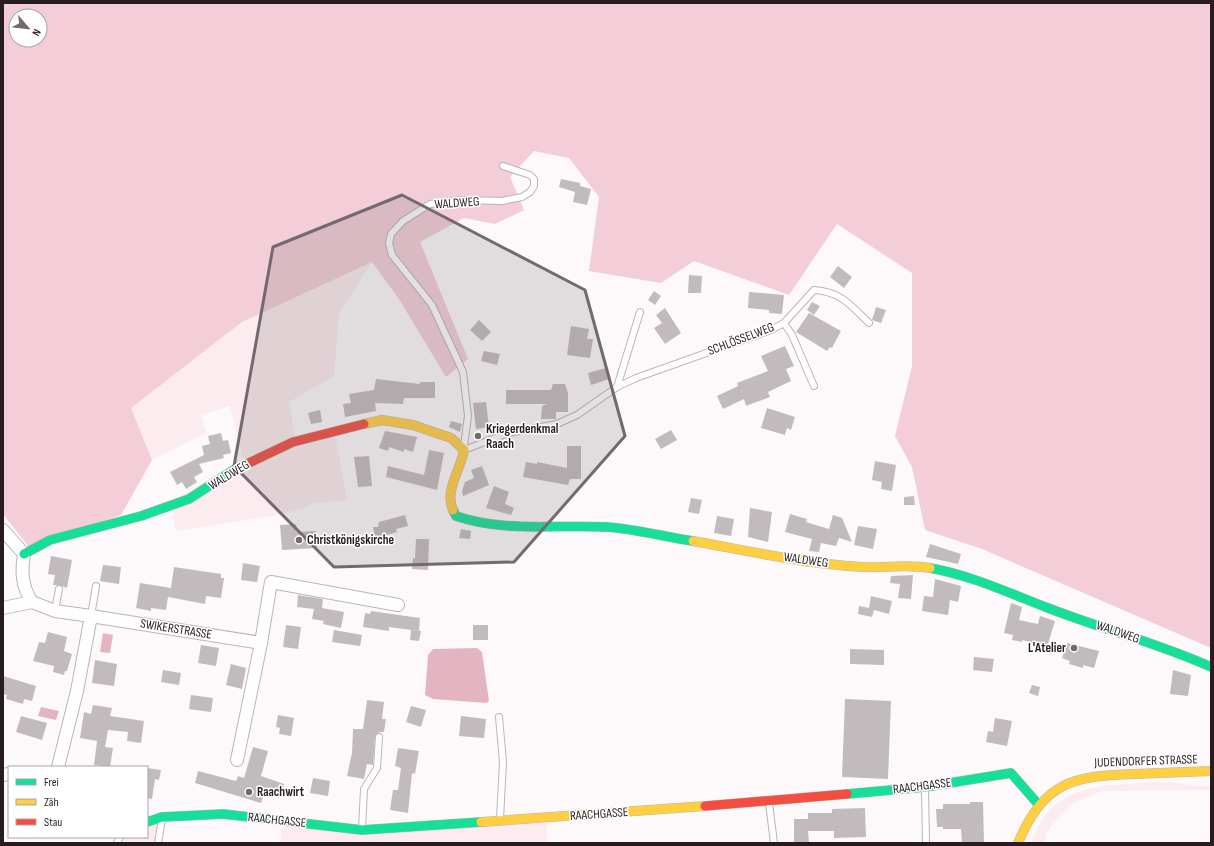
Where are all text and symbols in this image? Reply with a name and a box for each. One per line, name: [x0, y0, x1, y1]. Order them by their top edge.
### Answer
north arrow: [8, 8, 48, 48]
text: N: [29, 27, 44, 38]
street label: WALDWEG: [434, 193, 480, 213]
street label: SCHLÖSSELWEG: [705, 318, 777, 359]
place label: Kriegerdenkmal Raach: [486, 421, 559, 452]
marker: Kriegerdenkmal Raach: [473, 431, 483, 441]
street label: WALDWEG: [206, 457, 252, 493]
place label: Christkönigskirche: [307, 532, 394, 548]
marker: Christkönigskirche: [294, 535, 304, 545]
street label: WALDWEG: [783, 549, 829, 571]
street label: SWIKERSTRASSE: [139, 615, 213, 643]
street label: WALDWEG: [1094, 617, 1142, 647]
place label: L'Atelier: [1028, 640, 1066, 656]
marker: L'Atelier: [1069, 643, 1079, 653]
street label: JUDENDORFER STRASSE: [1093, 751, 1198, 771]
legend: [8, 766, 148, 838]
text: Frei: [44, 775, 59, 790]
street label: RAACHGASSE: [892, 775, 952, 797]
place label: Raachwirt: [257, 784, 305, 800]
marker: Raachwirt: [244, 787, 254, 797]
text: Zäh: [44, 795, 59, 810]
street label: RAACHGASSE: [569, 804, 629, 824]
street label: RAACHGASSE: [247, 809, 307, 831]
text: Stau: [44, 815, 62, 830]

